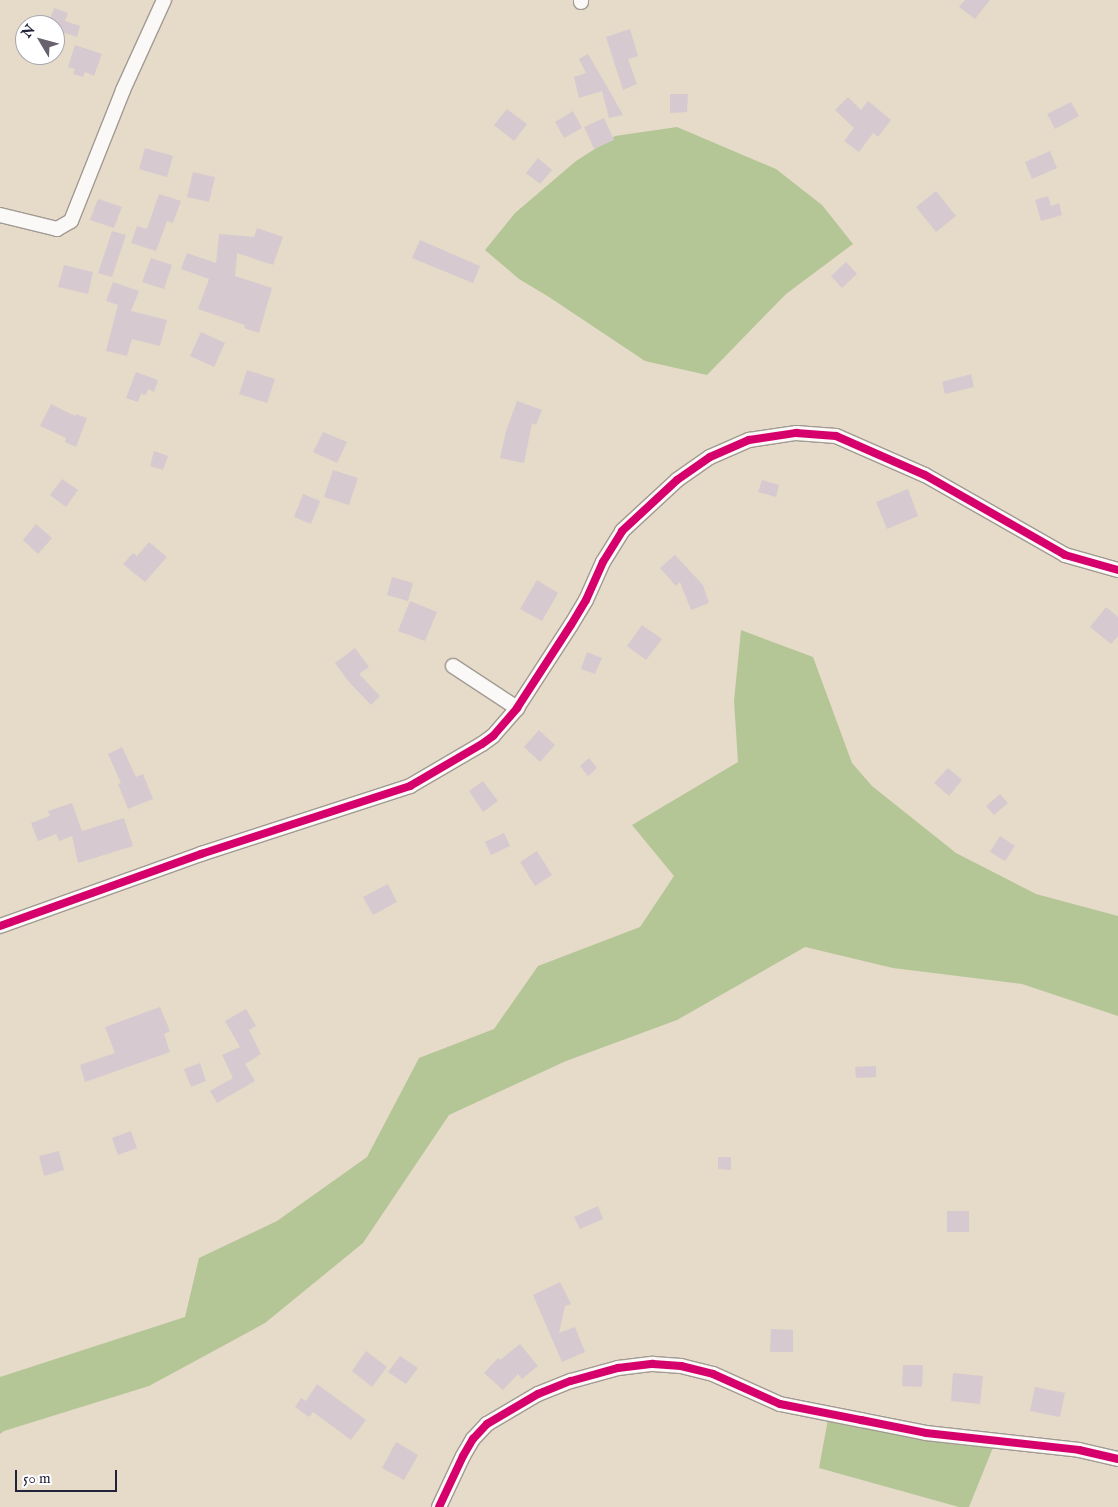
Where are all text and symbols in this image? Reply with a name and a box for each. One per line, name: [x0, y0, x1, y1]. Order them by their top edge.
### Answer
north arrow: [15, 15, 65, 65]
text: N: [18, 21, 40, 42]
scale bar: [18, 1460, 120, 1492]
text: 50 m: [23, 1469, 51, 1488]

